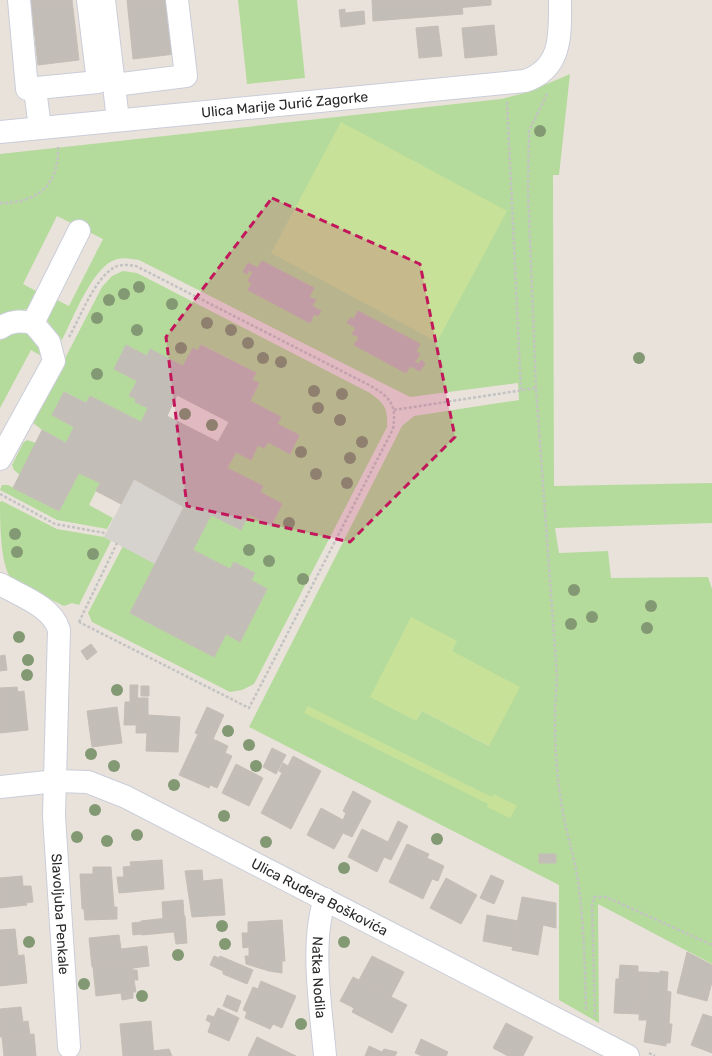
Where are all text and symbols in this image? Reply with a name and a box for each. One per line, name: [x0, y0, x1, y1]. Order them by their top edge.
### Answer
street label: Ulica Marije Jurić Zagorke: [200, 88, 369, 121]
street label: Slavoljuba Penkale: [47, 853, 72, 975]
street label: Ulica Ruđera Boškovića: [248, 855, 391, 940]
street label: Natka Nodila: [308, 936, 329, 1019]

